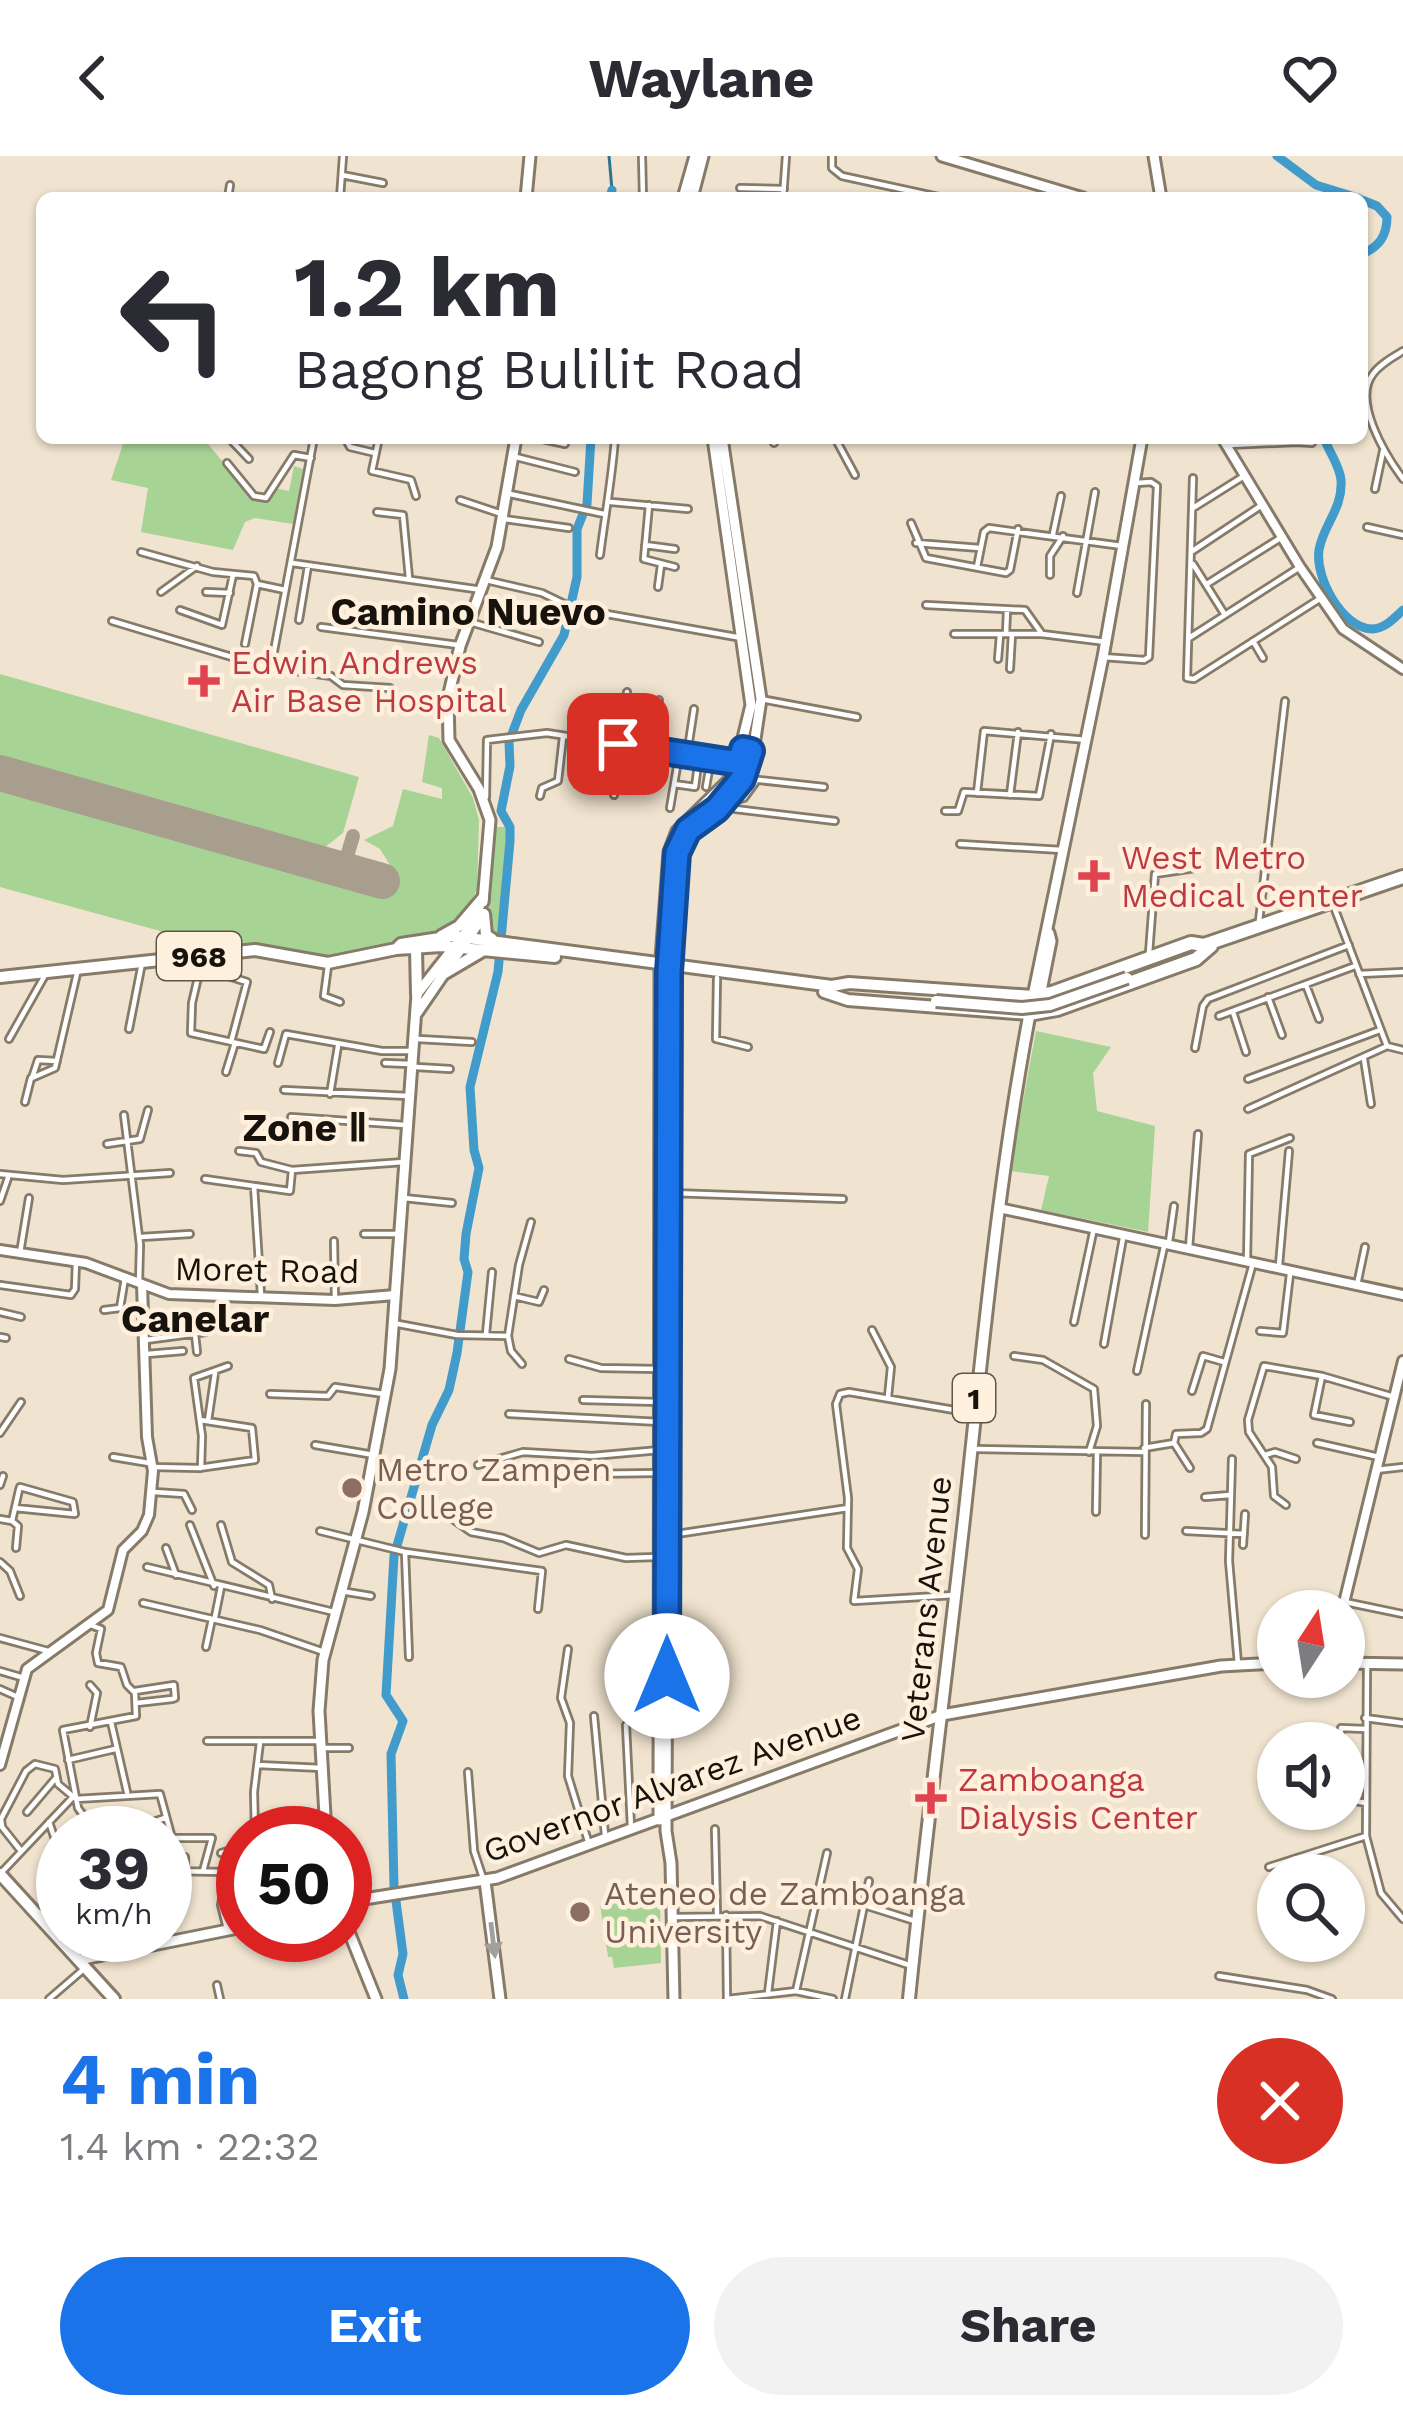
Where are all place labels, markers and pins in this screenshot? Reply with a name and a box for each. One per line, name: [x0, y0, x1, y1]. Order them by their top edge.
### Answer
place label: Edwin Andrews Air Base Hospital: [231, 643, 507, 720]
marker: Edwin Andrews Air Base Hospital: [188, 665, 220, 697]
pin: [567, 693, 669, 795]
place label: West Metro Medical Center: [1121, 838, 1363, 915]
marker: West Metro Medical Center: [1078, 860, 1110, 892]
place label: Metro Zampen College: [376, 1450, 611, 1527]
marker: Metro Zampen College: [339, 1475, 365, 1501]
place label: Zamboanga Dialysis Center: [958, 1760, 1198, 1837]
marker: Zamboanga Dialysis Center: [915, 1782, 947, 1814]
place label: Ateneo de Zamboanga University: [604, 1874, 966, 1951]
marker: Ateneo de Zamboanga University: [567, 1899, 593, 1925]

